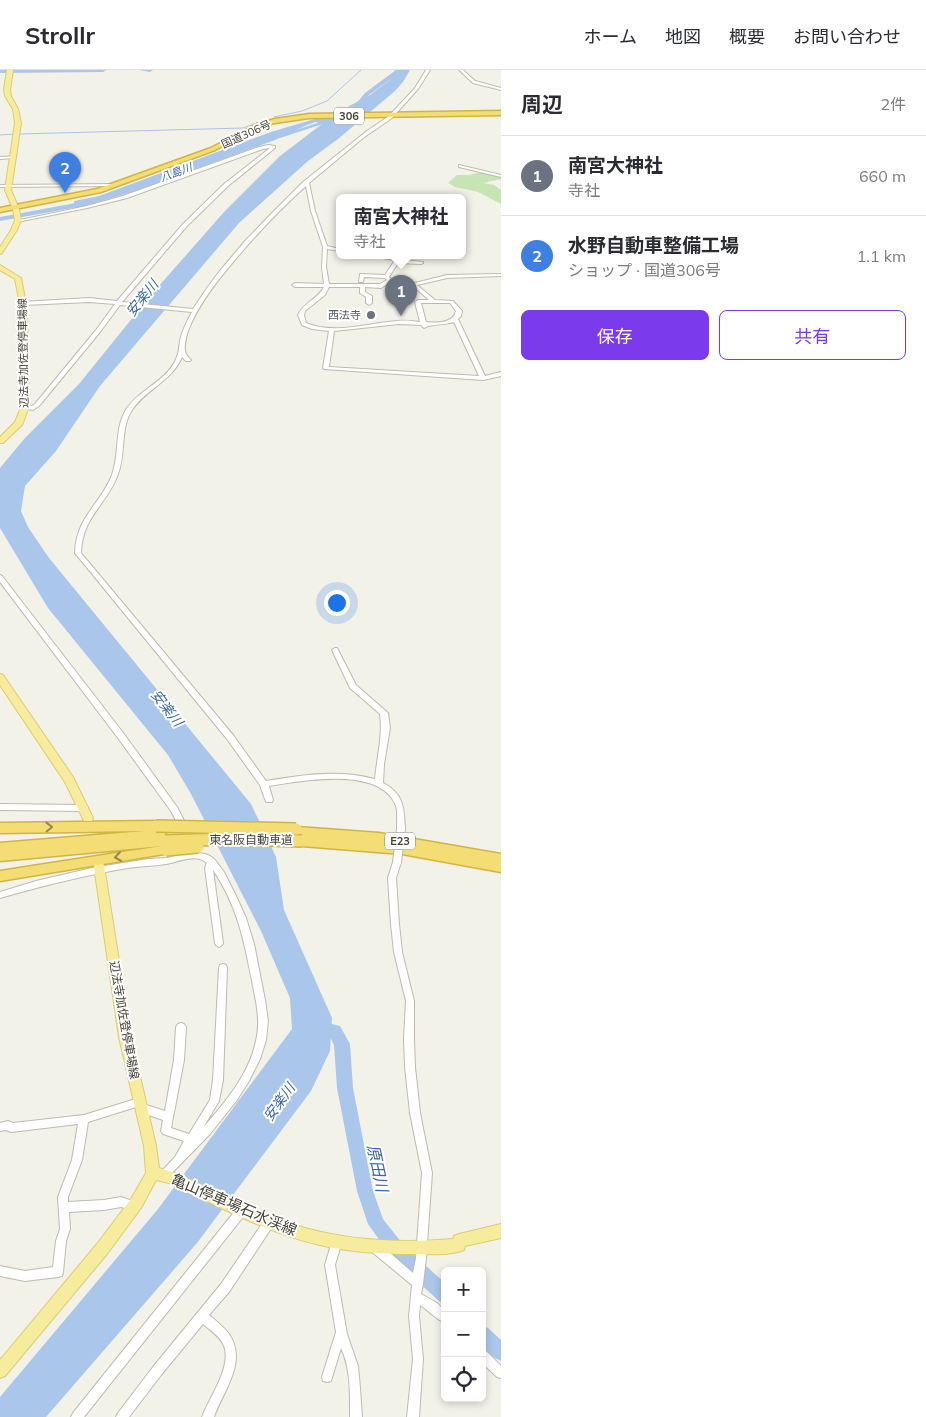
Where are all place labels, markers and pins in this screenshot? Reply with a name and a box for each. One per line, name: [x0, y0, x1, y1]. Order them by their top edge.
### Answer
pin: 2: [49, 152, 81, 193]
pin: 1: [385, 275, 417, 316]
place label: 西法寺: [328, 308, 361, 322]
marker: 西法寺: [365, 309, 377, 321]

